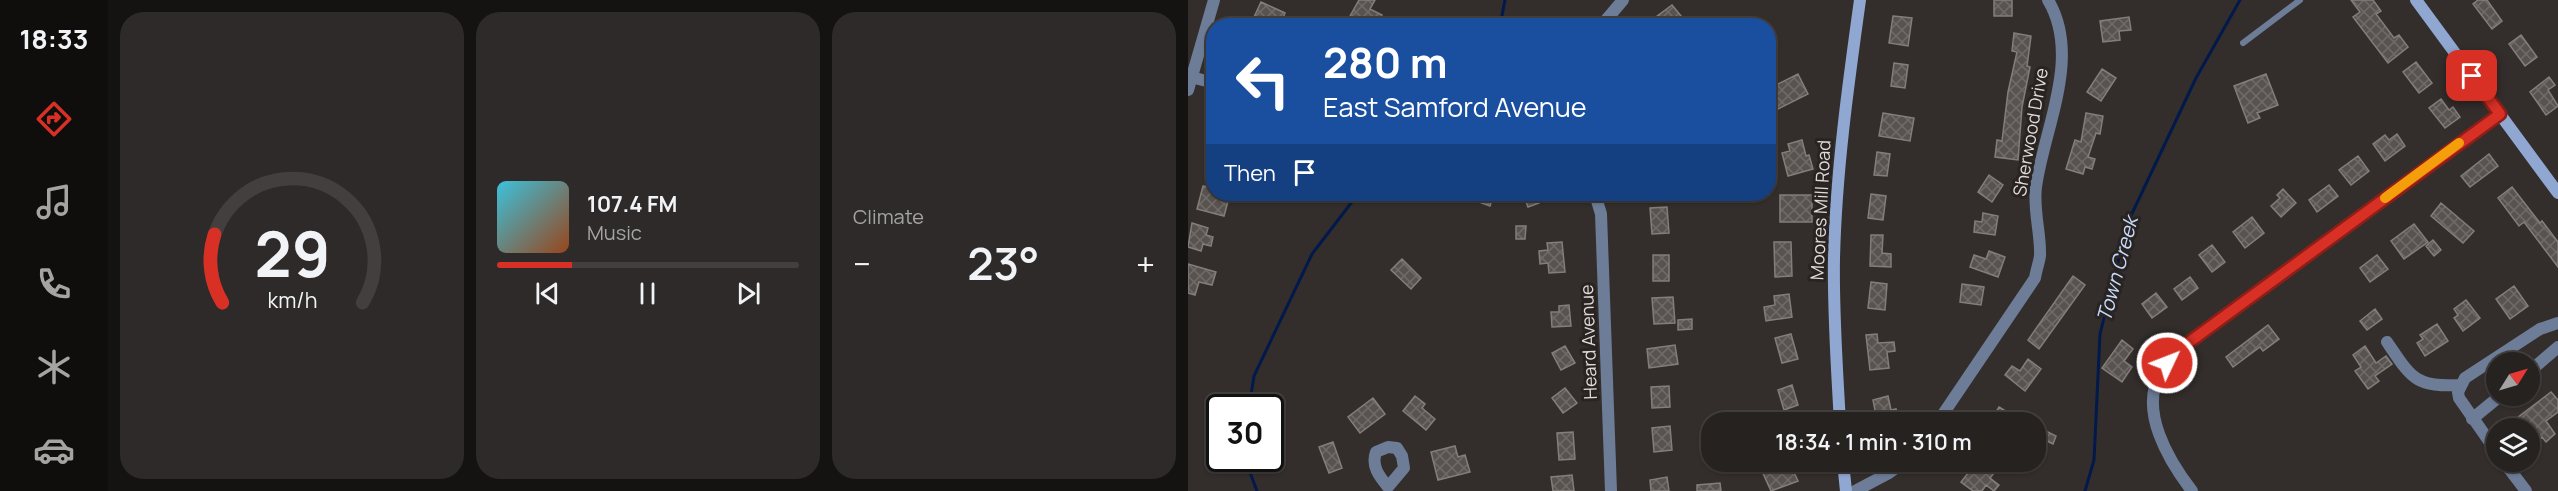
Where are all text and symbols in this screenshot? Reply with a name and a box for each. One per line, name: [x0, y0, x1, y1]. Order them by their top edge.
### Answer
text: 18:33: [19, 20, 89, 57]
text: 280 m: [1323, 33, 1448, 91]
icon: left: [1224, 42, 1302, 120]
pin: [2446, 50, 2497, 101]
icon: arrive: [2455, 59, 2488, 92]
street label: Sherwood Drive: [2007, 66, 2053, 198]
text: East Samford Avenue: [1323, 88, 1587, 125]
icon: directions: [33, 98, 75, 140]
street label: Moores Mill Road: [1804, 139, 1836, 281]
icon: arrive: [1288, 156, 1321, 189]
text: Then: [1224, 158, 1276, 188]
icon: music: [33, 181, 75, 223]
text: 107.4 FM: [587, 189, 677, 219]
text: Climate: [853, 203, 924, 230]
text: 29: [254, 210, 330, 296]
water label: Town Creek: [2090, 211, 2145, 324]
text: Music: [587, 219, 642, 246]
text: 23°: [967, 232, 1040, 294]
text: −: [853, 241, 871, 286]
text: +: [1136, 241, 1155, 286]
icon: phone: [33, 263, 75, 305]
icon: previous: [531, 277, 564, 310]
icon: pause: [631, 277, 664, 310]
icon: next: [732, 277, 765, 310]
street label: Heard Avenue: [1574, 284, 1602, 400]
text: km/h: [267, 285, 317, 314]
position arrow: [2135, 331, 2199, 395]
icon: climate: [33, 346, 75, 388]
north arrow: [2486, 352, 2540, 406]
map controls: [2486, 352, 2540, 472]
speed limit sign: 30: [1206, 394, 1284, 472]
button: layers: [2486, 418, 2540, 472]
text: 18:34 · 1 min · 310 m: [1775, 427, 1972, 457]
icon: car: [33, 429, 75, 471]

